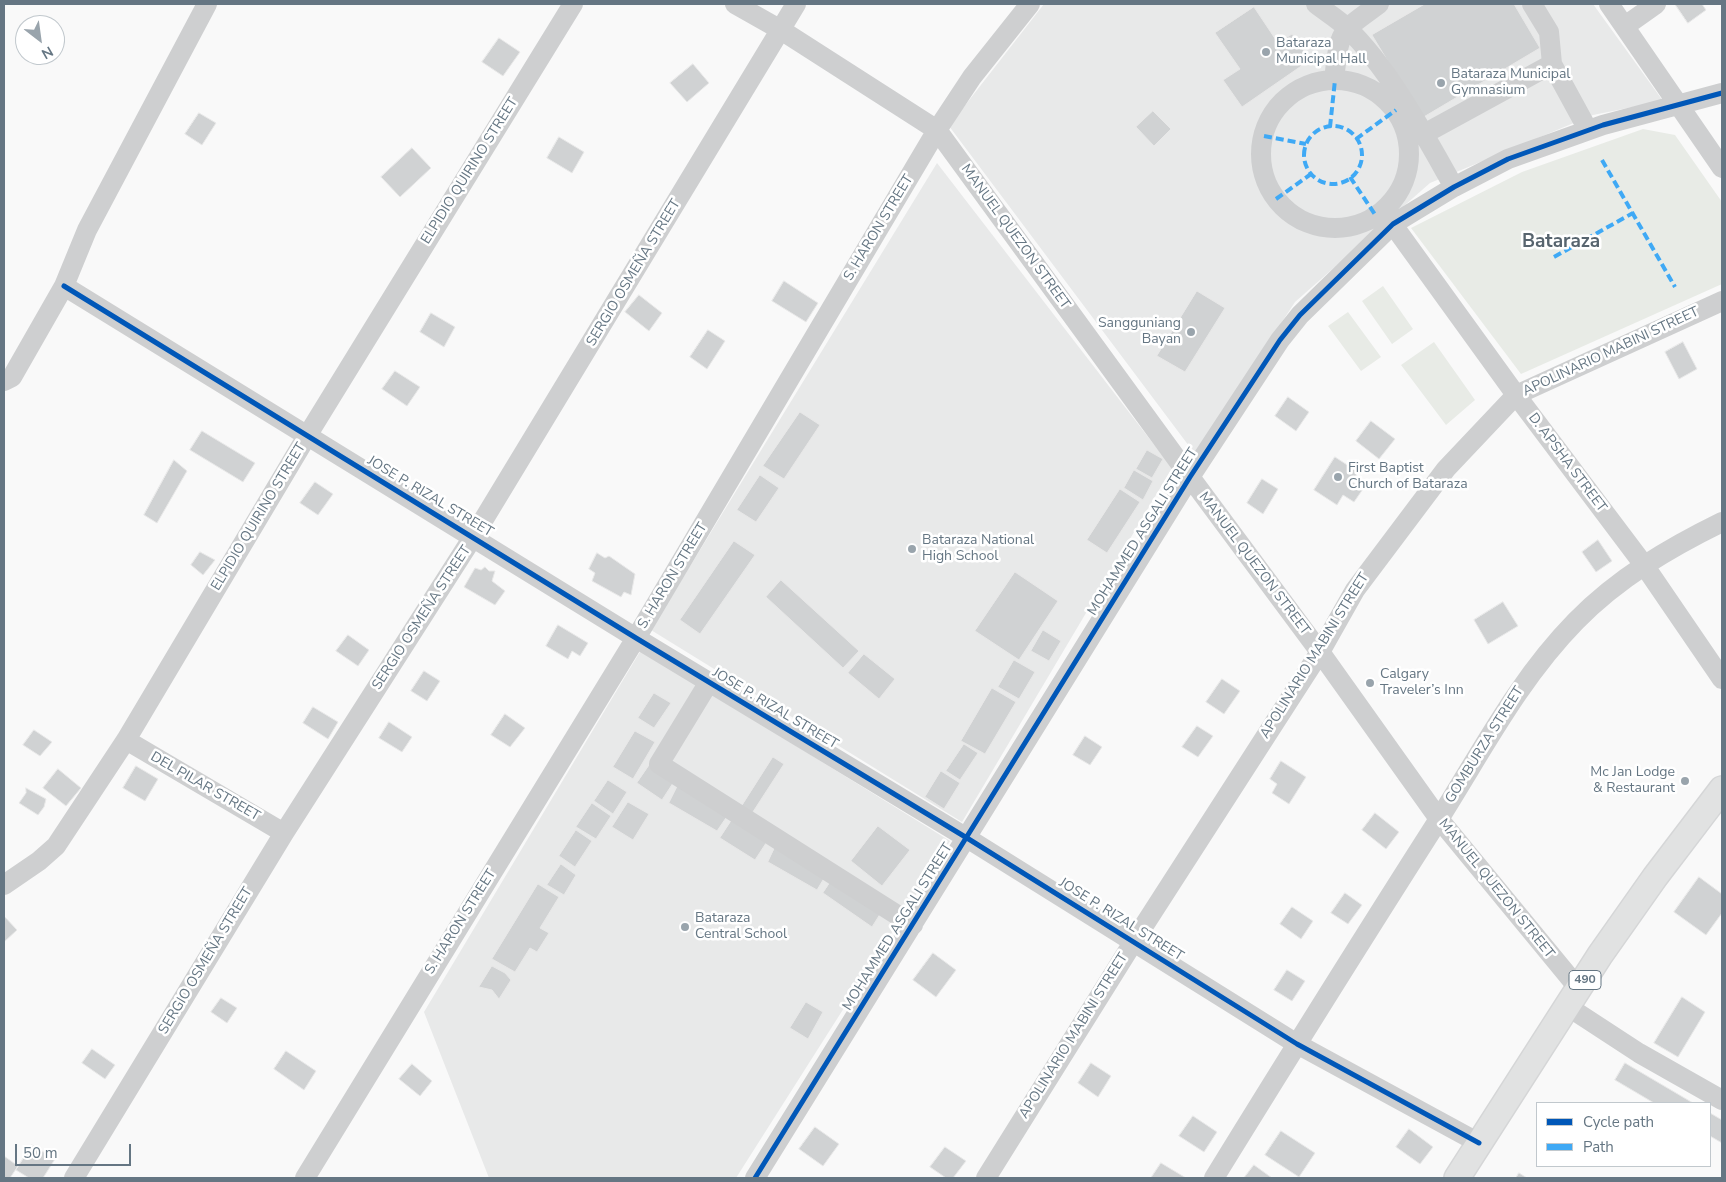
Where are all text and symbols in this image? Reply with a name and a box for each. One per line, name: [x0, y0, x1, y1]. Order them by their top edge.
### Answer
north arrow: [15, 15, 65, 65]
place label: Bataraza Municipal Hall: [1276, 36, 1366, 68]
text: N: [38, 42, 57, 63]
marker: Bataraza Municipal Hall: [1260, 46, 1272, 58]
place label: Bataraza Municipal Gymnasium: [1451, 67, 1570, 100]
marker: Bataraza Municipal Gymnasium: [1435, 77, 1447, 89]
street label: ELPIDIO QUIRINO STREET: [418, 95, 522, 247]
street label: MANUEL QUEZON STREET: [957, 161, 1073, 313]
street label: S. HARON STREET: [841, 172, 917, 284]
street label: SERGIO OSMEÑA STREET: [583, 196, 685, 350]
district label: Bataraza: [1522, 231, 1600, 253]
street label: APOLINARIO MABINI STREET: [1520, 304, 1702, 400]
place label: Sangguniang Bayan: [1098, 316, 1181, 348]
marker: Sangguniang Bayan: [1185, 326, 1197, 338]
street label: D. APSHA STREET: [1524, 410, 1610, 516]
street label: ELPIDIO QUIRINO STREET: [208, 440, 310, 594]
street label: MOHAMMED ASGALI STREET: [1084, 445, 1202, 619]
street label: JOSE P. RIZAL STREET: [364, 453, 496, 541]
place label: First Baptist Church of Bataraza: [1348, 461, 1468, 494]
marker: First Baptist Church of Bataraza: [1332, 471, 1344, 483]
street label: MANUEL QUEZON STREET: [1195, 489, 1313, 639]
street label: S. HARON STREET: [635, 520, 711, 632]
place label: Bataraza National High School: [922, 533, 1034, 566]
street label: SERGIO OSMEÑA STREET: [369, 543, 475, 693]
marker: Bataraza National High School: [906, 543, 918, 555]
street label: APOLINARIO MABINI STREET: [1257, 570, 1373, 742]
street label: JOSE P. RIZAL STREET: [709, 665, 841, 753]
place label: Calgary Traveler’s Inn: [1380, 667, 1464, 700]
marker: Calgary Traveler’s Inn: [1364, 677, 1376, 689]
street label: GOMBURZA STREET: [1442, 683, 1528, 807]
street label: DEL PILAR STREET: [147, 749, 263, 825]
place label: Mc Jan Lodge & Restaurant: [1590, 765, 1675, 798]
marker: Mc Jan Lodge & Restaurant: [1679, 775, 1691, 787]
street label: MANUEL QUEZON STREET: [1435, 816, 1557, 962]
street label: MOHAMMED ASGALI STREET: [839, 840, 957, 1014]
street label: S. HARON STREET: [422, 866, 500, 978]
street label: JOSE P. RIZAL STREET: [1056, 875, 1186, 965]
street label: SERGIO OSMEÑA STREET: [155, 884, 257, 1038]
place label: Bataraza Central School: [695, 911, 787, 944]
marker: Bataraza Central School: [679, 921, 691, 933]
street label: APOLINARIO MABINI STREET: [1016, 950, 1132, 1122]
road number: 490: [1569, 970, 1601, 990]
legend: [1536, 1102, 1711, 1167]
text: Cycle path: [1583, 1112, 1654, 1132]
scale bar: [18, 1134, 134, 1166]
text: Path: [1583, 1137, 1614, 1157]
text: 50 m: [23, 1143, 58, 1163]

